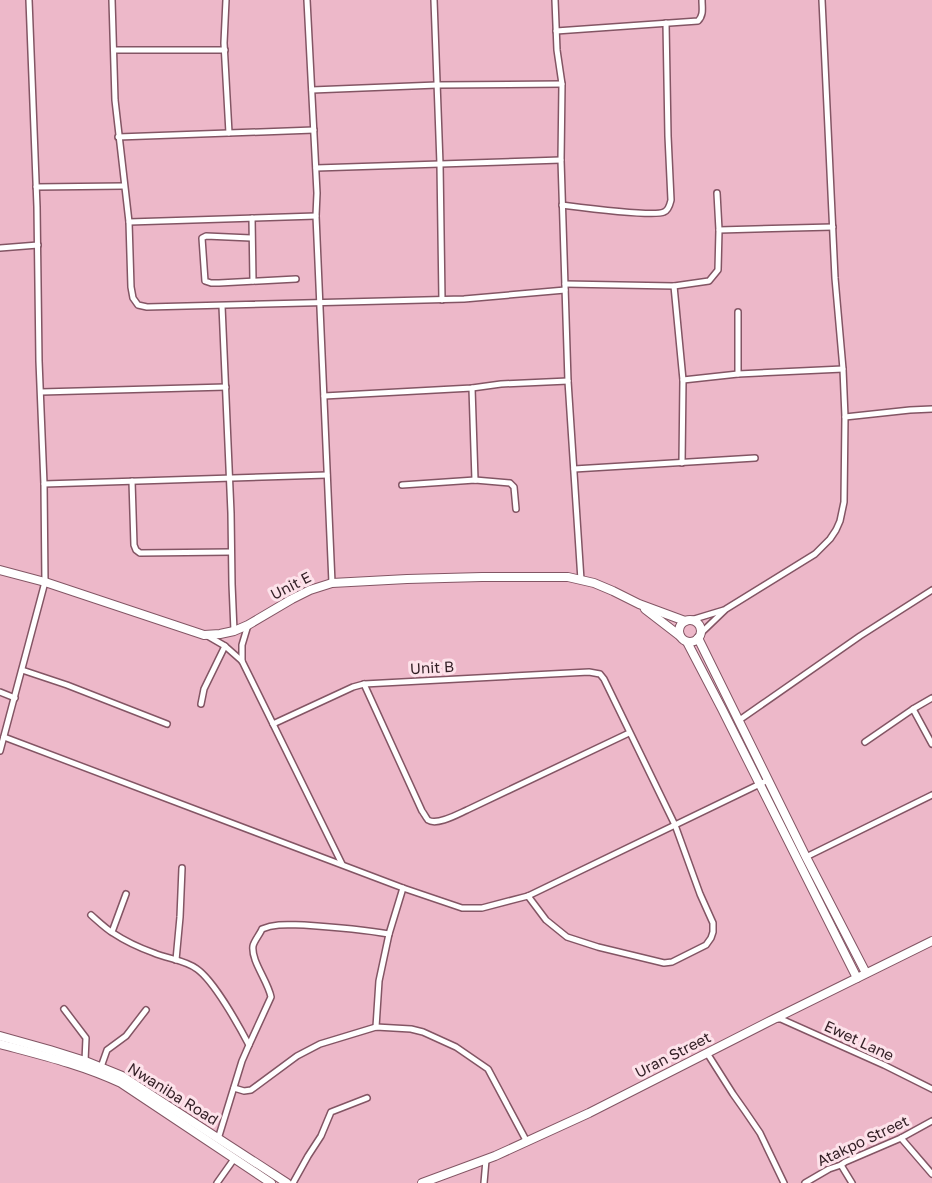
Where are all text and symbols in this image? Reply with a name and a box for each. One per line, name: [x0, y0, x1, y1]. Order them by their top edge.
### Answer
street label: Unit E: [267, 567, 314, 603]
street label: Unit B: [410, 657, 454, 677]
street label: Ewet Lane: [822, 1016, 897, 1064]
street label: Uran Street: [632, 1027, 713, 1081]
street label: Nwaniba Road: [125, 1058, 222, 1128]
street label: Atakpo Street: [814, 1111, 911, 1169]

